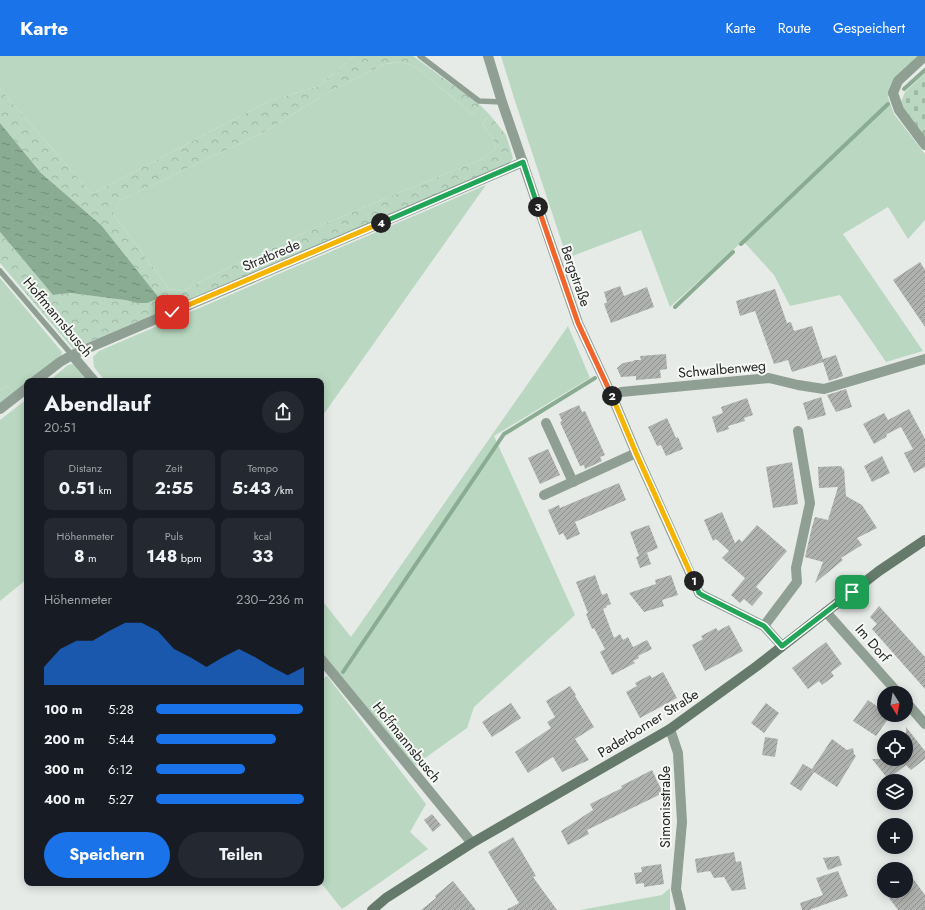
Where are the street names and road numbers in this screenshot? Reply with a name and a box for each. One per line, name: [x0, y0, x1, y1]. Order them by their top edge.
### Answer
street label: Stratbrede: [239, 234, 303, 276]
street label: Bergstraße: [556, 243, 596, 309]
street label: Hoffmannsbusch: [19, 273, 97, 361]
street label: Schwalbenweg: [677, 355, 767, 383]
street label: Im Dorf: [851, 620, 896, 667]
street label: Paderborner Straße: [594, 684, 702, 762]
street label: Hoffmannsbusch: [368, 697, 446, 787]
street label: Simonisstraße: [655, 766, 675, 848]

